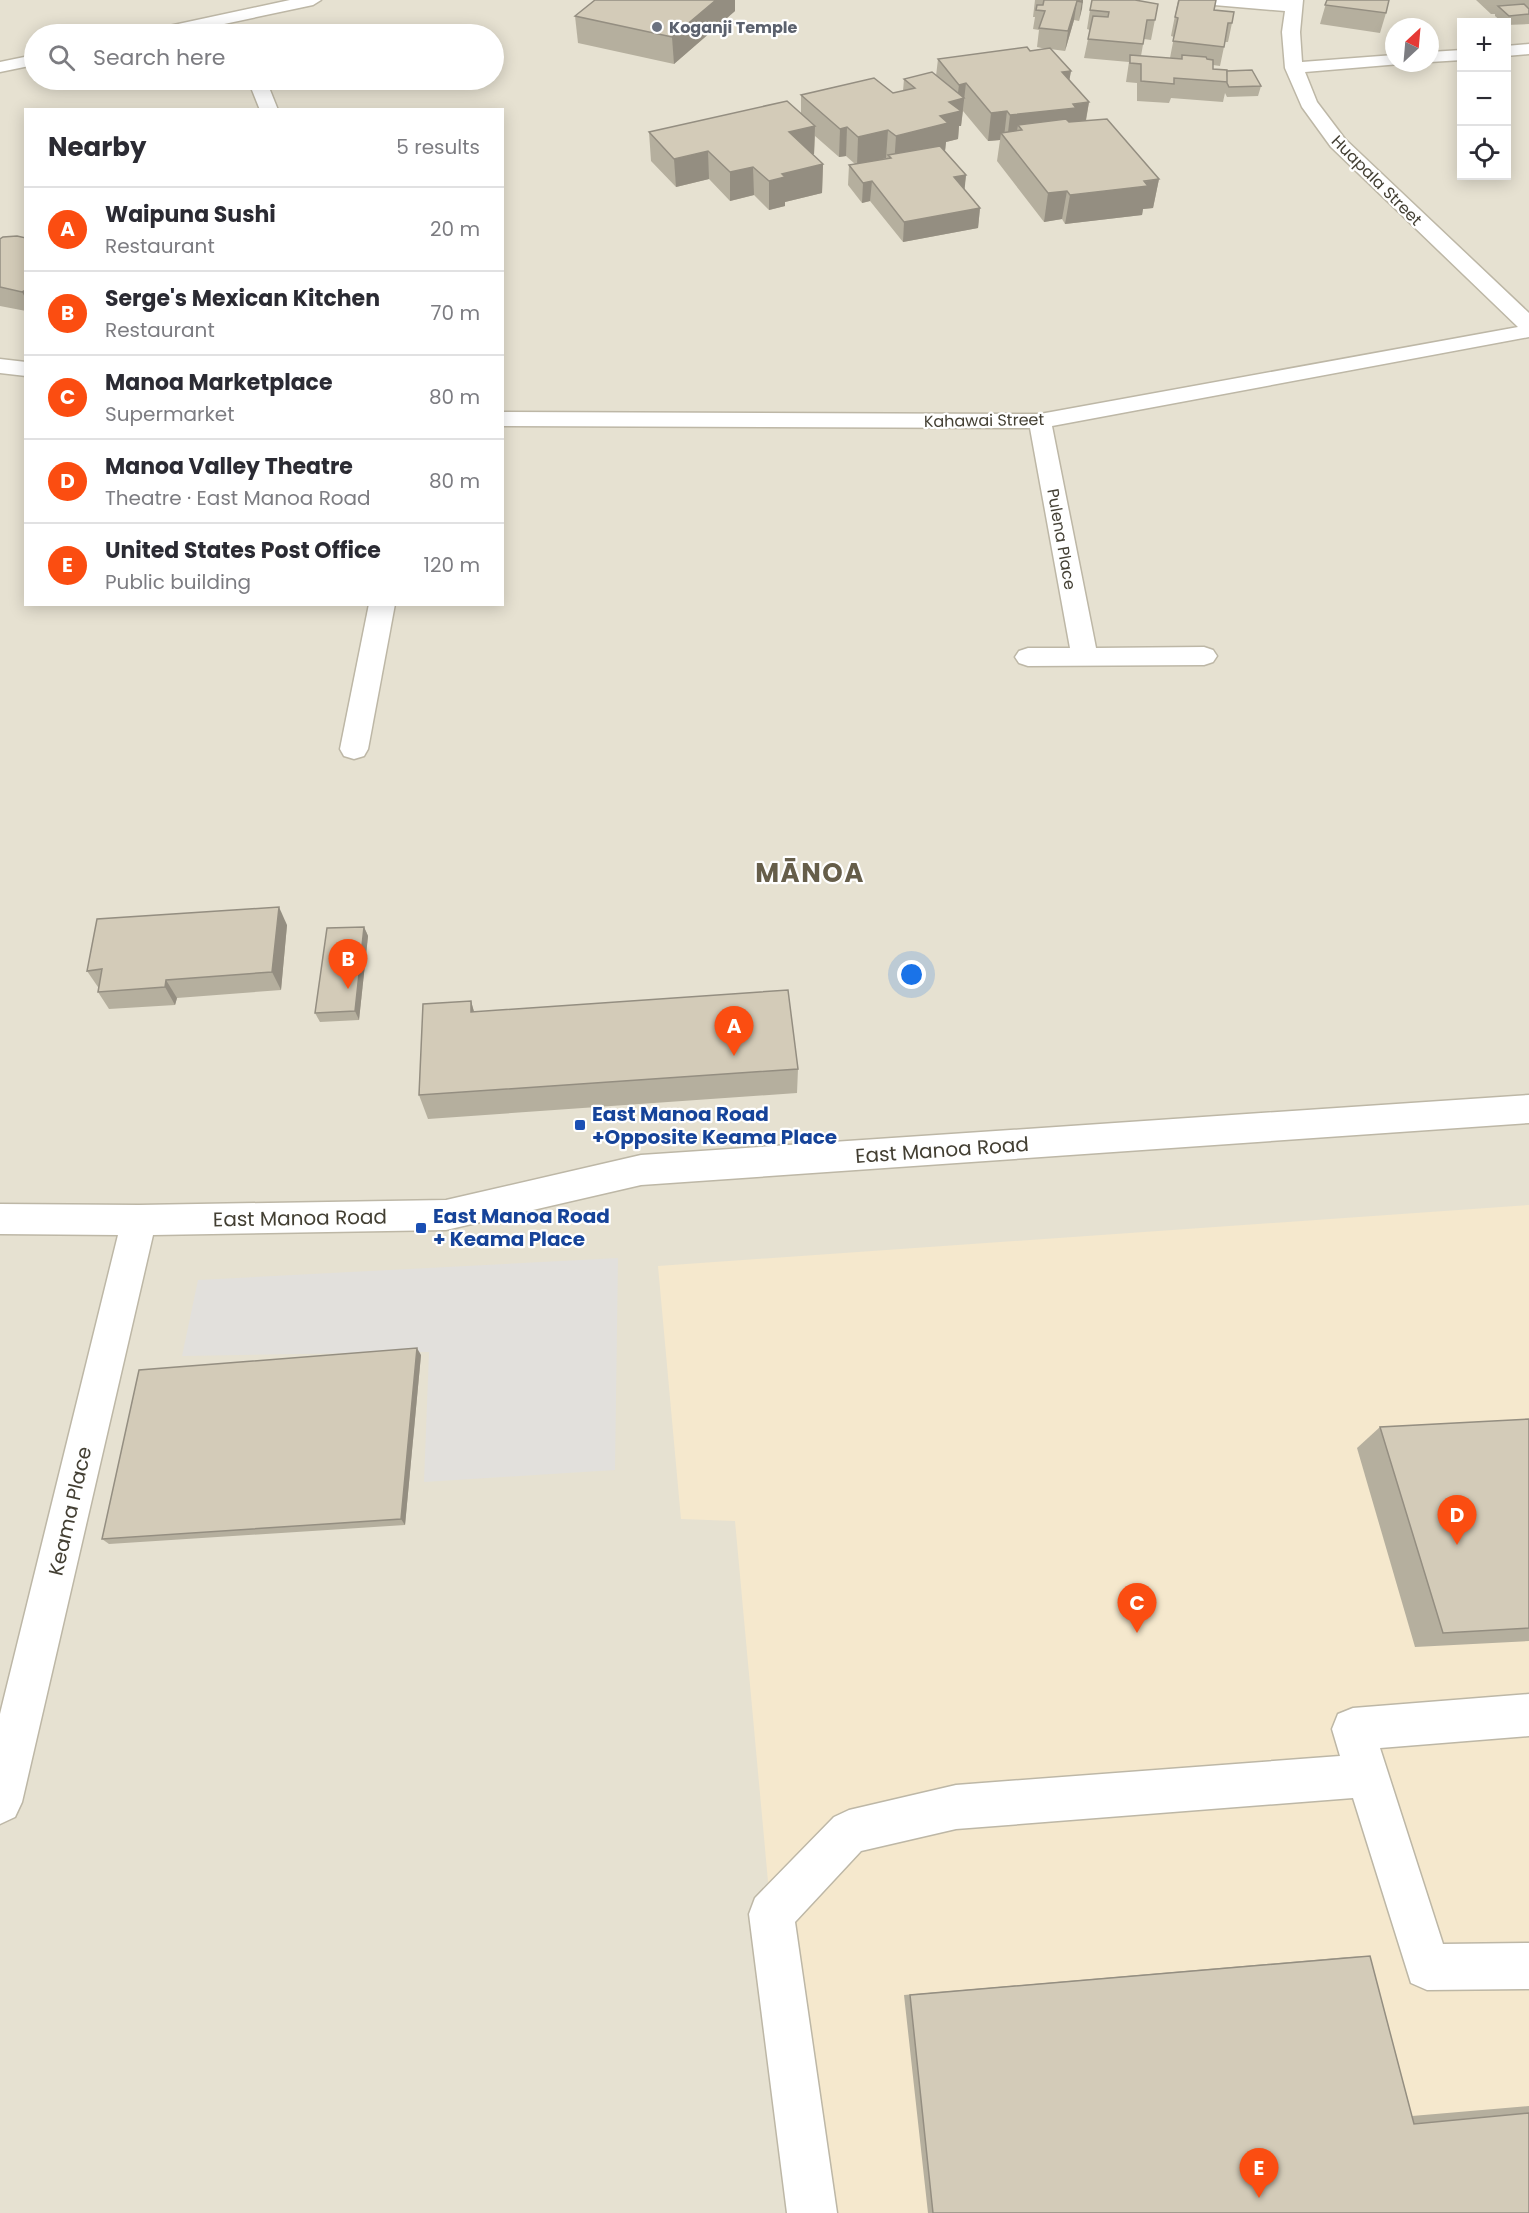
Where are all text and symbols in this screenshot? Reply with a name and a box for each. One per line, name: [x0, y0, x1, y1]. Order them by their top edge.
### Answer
place label: Koganji Temple: [669, 16, 798, 39]
north arrow: [1385, 18, 1439, 72]
map controls: [1457, 18, 1511, 180]
button: +: [1457, 18, 1511, 72]
marker: Koganji Temple: [650, 20, 664, 34]
search box: [24, 24, 504, 90]
icon: search: [45, 41, 78, 74]
text: Search here: [93, 42, 226, 73]
button: −: [1457, 72, 1511, 126]
button: locate: [1457, 126, 1511, 180]
text: Nearby: [48, 129, 146, 165]
street label: Huapala Street: [1326, 130, 1427, 231]
text: 5 results: [396, 133, 480, 161]
text: Waipuna Sushi: [105, 199, 276, 230]
text: A: [60, 215, 75, 243]
text: 20 m: [430, 215, 480, 243]
text: Restaurant: [105, 232, 215, 260]
text: Serge's Mexican Kitchen: [105, 283, 380, 314]
text: B: [61, 299, 74, 327]
text: 70 m: [431, 299, 480, 327]
text: Restaurant: [105, 316, 215, 344]
text: Manoa Marketplace: [105, 367, 332, 398]
text: C: [60, 383, 75, 411]
text: 80 m: [429, 383, 480, 411]
text: Supermarket: [105, 400, 234, 428]
street label: Kahawai Street: [924, 408, 1045, 433]
text: Manoa Valley Theatre: [105, 451, 353, 482]
text: D: [60, 467, 75, 495]
text: 80 m: [429, 467, 480, 495]
text: Theatre · East Manoa Road: [105, 484, 371, 512]
street label: Pulena Place: [1041, 487, 1082, 592]
text: United States Post Office: [105, 535, 381, 566]
text: E: [62, 551, 73, 579]
text: 120 m: [424, 551, 480, 579]
text: Public building: [105, 568, 251, 596]
district label: MĀNOA: [755, 855, 865, 891]
pin: B: [328, 940, 368, 989]
your location: [897, 960, 926, 989]
pin: A: [714, 1006, 754, 1056]
place label: East Manoa Road +Opposite Keama Place: [592, 1100, 837, 1151]
marker: East Manoa Road +Opposite Keama Place: [573, 1118, 587, 1132]
street label: East Manoa Road: [854, 1130, 1030, 1170]
street label: East Manoa Road: [213, 1202, 387, 1234]
place label: East Manoa Road + Keama Place: [433, 1202, 610, 1253]
marker: East Manoa Road + Keama Place: [414, 1221, 428, 1235]
street label: Keama Place: [42, 1444, 98, 1578]
pin: D: [1438, 1496, 1476, 1545]
pin: C: [1118, 1584, 1156, 1633]
pin: E: [1240, 2148, 1278, 2198]

